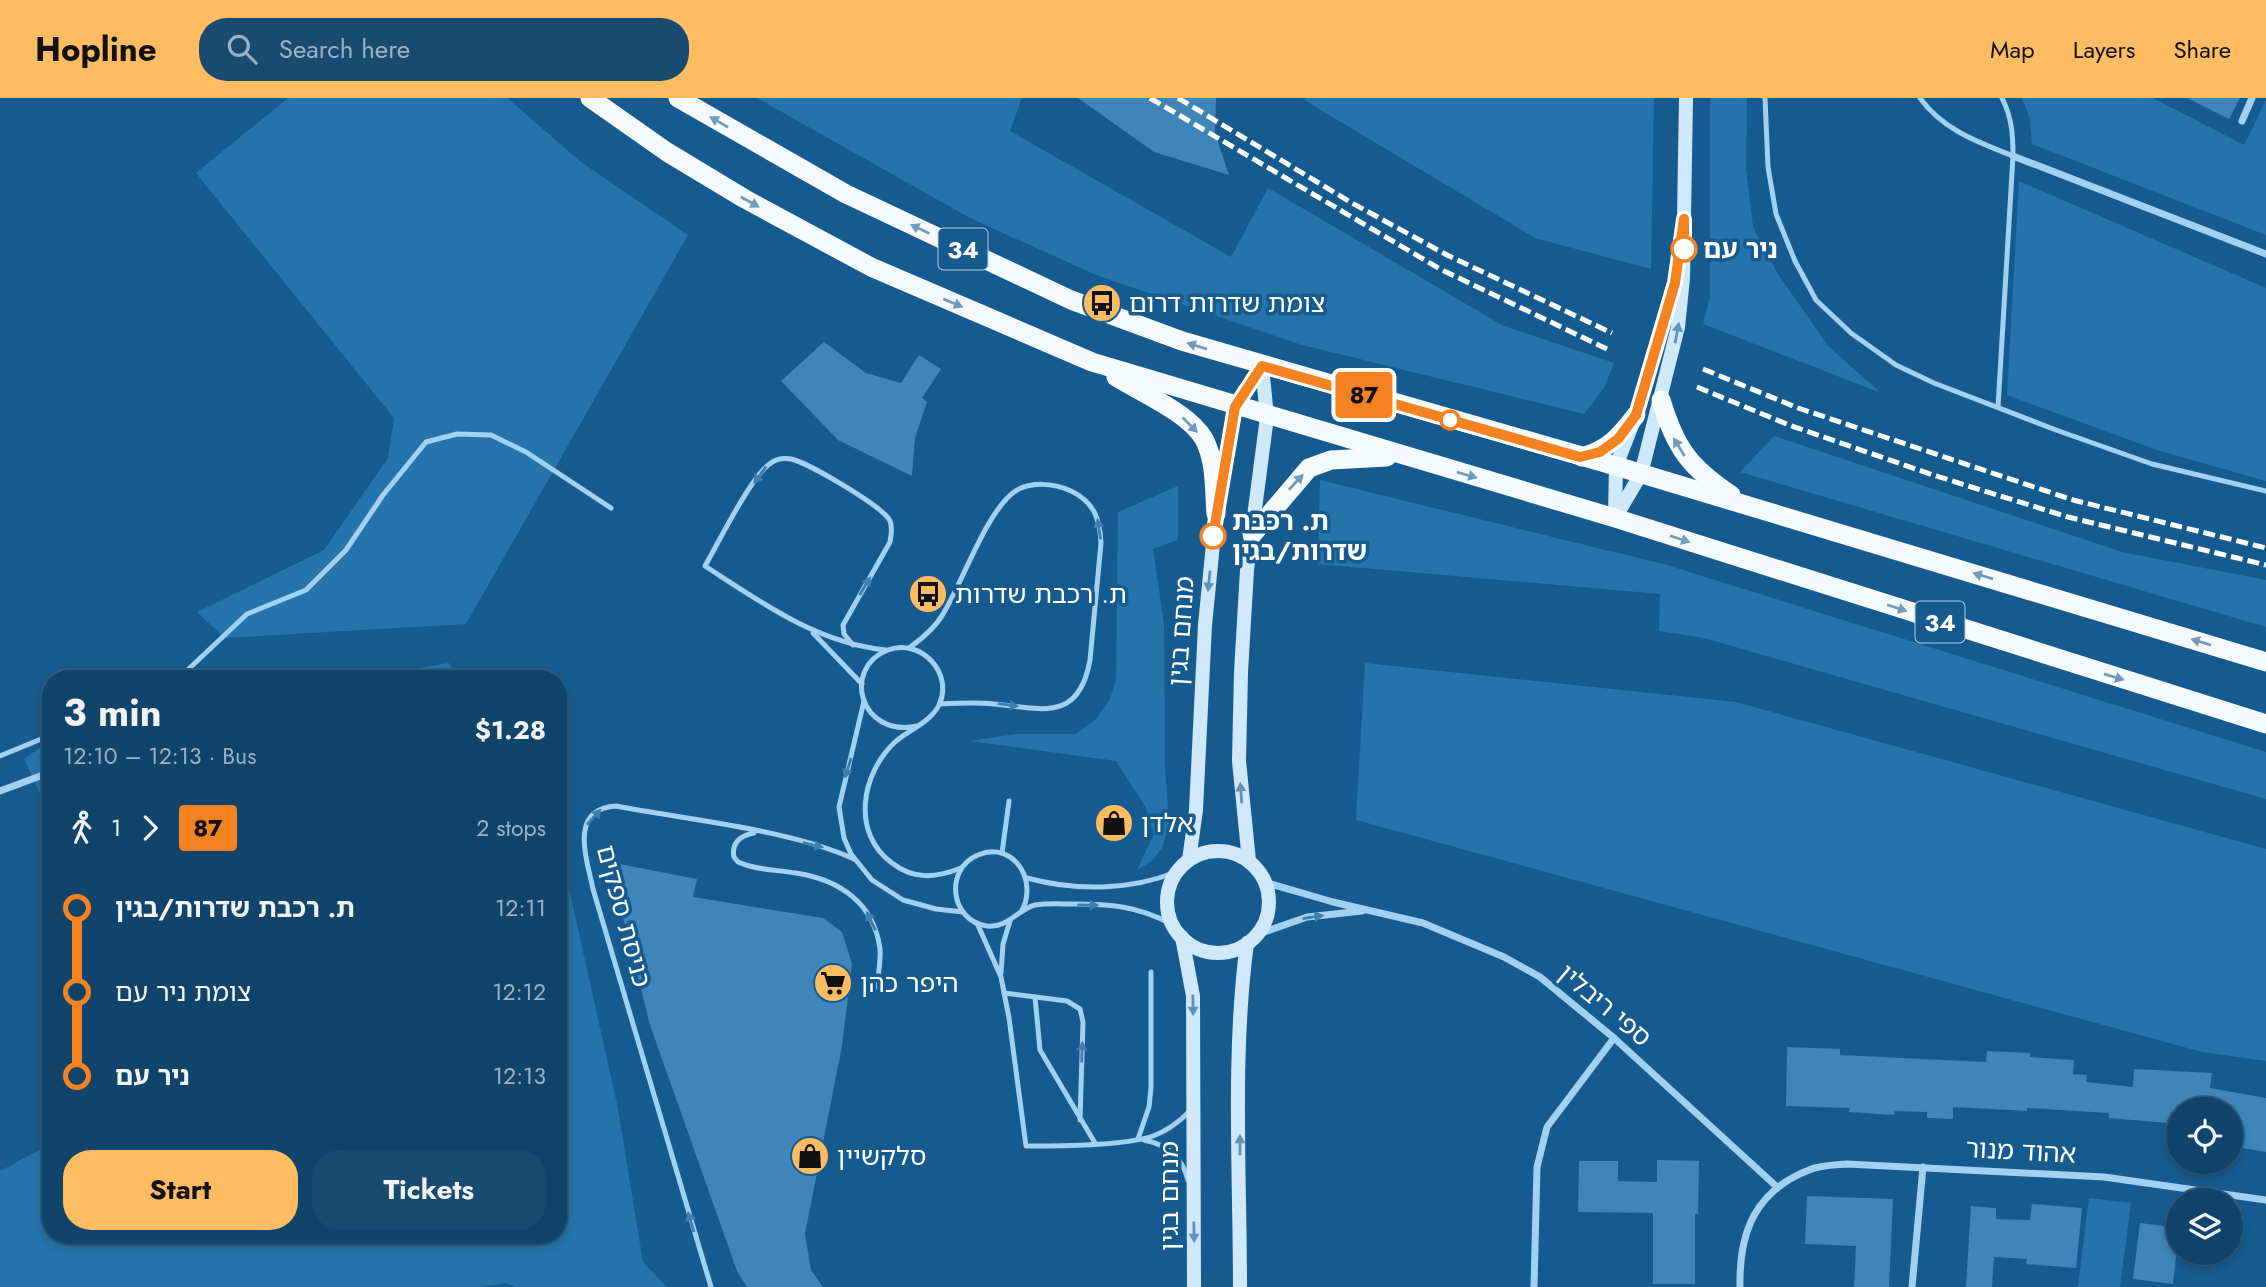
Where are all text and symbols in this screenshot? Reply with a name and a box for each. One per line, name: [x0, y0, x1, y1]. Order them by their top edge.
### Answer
search box: [199, 18, 689, 81]
text: Hopline: [35, 26, 157, 73]
icon: search: [223, 30, 261, 68]
text: Search here: [279, 30, 410, 68]
text: Map: [1990, 32, 2035, 67]
text: Layers: [2073, 32, 2135, 67]
text: Share: [2173, 32, 2231, 67]
one-way arrow: [710, 116, 729, 128]
one-way arrow: [740, 196, 759, 208]
one-way arrow: [910, 223, 930, 235]
road number: 34: [939, 229, 988, 270]
place label: ניר עם: [1703, 230, 1778, 268]
marker: ניר עם: [1671, 236, 1697, 262]
bus stop icon: צומת שדרות דרום: [1081, 282, 1123, 324]
place label: צומת שדרות דרום: [1129, 284, 1325, 322]
one-way arrow: [943, 297, 964, 308]
one-way arrow: [1671, 322, 1682, 344]
one-way arrow: [1186, 340, 1207, 350]
line badge: 87: [1332, 372, 1396, 418]
text: 87: [1349, 377, 1379, 412]
unlabelled marker: [1440, 410, 1460, 430]
one-way arrow: [1182, 416, 1199, 433]
one-way arrow: [1673, 438, 1686, 457]
one-way arrow: [753, 466, 767, 484]
one-way arrow: [1456, 470, 1478, 481]
one-way arrow: [1287, 474, 1303, 491]
place label: ת. רכבת שדרות/בגין: [1232, 502, 1367, 570]
one-way arrow: [1093, 518, 1104, 540]
marker: ת. רכבת שדרות/בגין: [1200, 523, 1226, 549]
one-way arrow: [1670, 534, 1691, 545]
one-way arrow: [1972, 570, 1993, 580]
one-way arrow: [1203, 571, 1214, 593]
bus stop icon: ת. רכבת שדרות: [907, 573, 949, 615]
place label: ת. רכבת שדרות: [955, 575, 1127, 613]
street label: מנחם בגין: [1158, 575, 1204, 687]
one-way arrow: [859, 576, 871, 595]
road number: 34: [1916, 602, 1965, 642]
one-way arrow: [1887, 604, 1908, 614]
one-way arrow: [2190, 636, 2211, 647]
one-way arrow: [2103, 673, 2124, 683]
text: 3 min: [63, 685, 162, 740]
one-way arrow: [997, 700, 1019, 711]
text: $1.28: [475, 711, 546, 749]
text: 12:10 – 12:13 · Bus: [63, 739, 256, 773]
one-way arrow: [842, 757, 853, 778]
one-way arrow: [1236, 782, 1247, 804]
shop icon: אלדן: [1093, 802, 1135, 844]
place label: אלדן: [1141, 804, 1194, 842]
icon: walk: [63, 809, 101, 847]
icon: forward: [131, 809, 169, 847]
one-way arrow: [586, 809, 602, 826]
text: 87: [193, 810, 223, 845]
text: 1: [111, 811, 121, 845]
text: 2 stops: [476, 811, 546, 845]
one-way arrow: [802, 839, 824, 850]
street label: כניסת ספקים: [587, 841, 661, 991]
text: ת. רכבת שדרות/בגין: [115, 889, 355, 927]
text: 12:11: [495, 891, 546, 925]
one-way arrow: [1077, 899, 1099, 910]
one-way arrow: [865, 910, 877, 930]
one-way arrow: [1302, 911, 1324, 922]
street label: ספי ריבלין: [1550, 955, 1660, 1055]
supermarket icon: היפר כהן: [812, 962, 854, 1004]
place label: היפר כהן: [860, 964, 959, 1002]
text: צומת ניר עם: [115, 973, 251, 1011]
text: 12:12: [492, 975, 546, 1009]
one-way arrow: [1187, 994, 1198, 1016]
one-way arrow: [1076, 1041, 1088, 1063]
text: ניר עם: [115, 1057, 190, 1095]
text: 12:13: [493, 1059, 546, 1093]
map controls: [2166, 1097, 2243, 1265]
button: locate: [2166, 1097, 2243, 1174]
street label: אהוד מנור: [1965, 1129, 2077, 1173]
one-way arrow: [1234, 1134, 1246, 1156]
shop icon: סלקשיין: [789, 1135, 831, 1177]
place label: סלקשיין: [837, 1137, 926, 1175]
street label: מנחם בגין: [1150, 1141, 1188, 1251]
button: Start: [63, 1150, 298, 1230]
button: Tickets: [312, 1150, 546, 1230]
button: layers: [2166, 1188, 2243, 1265]
one-way arrow: [686, 1211, 696, 1232]
one-way arrow: [1188, 1221, 1199, 1243]

